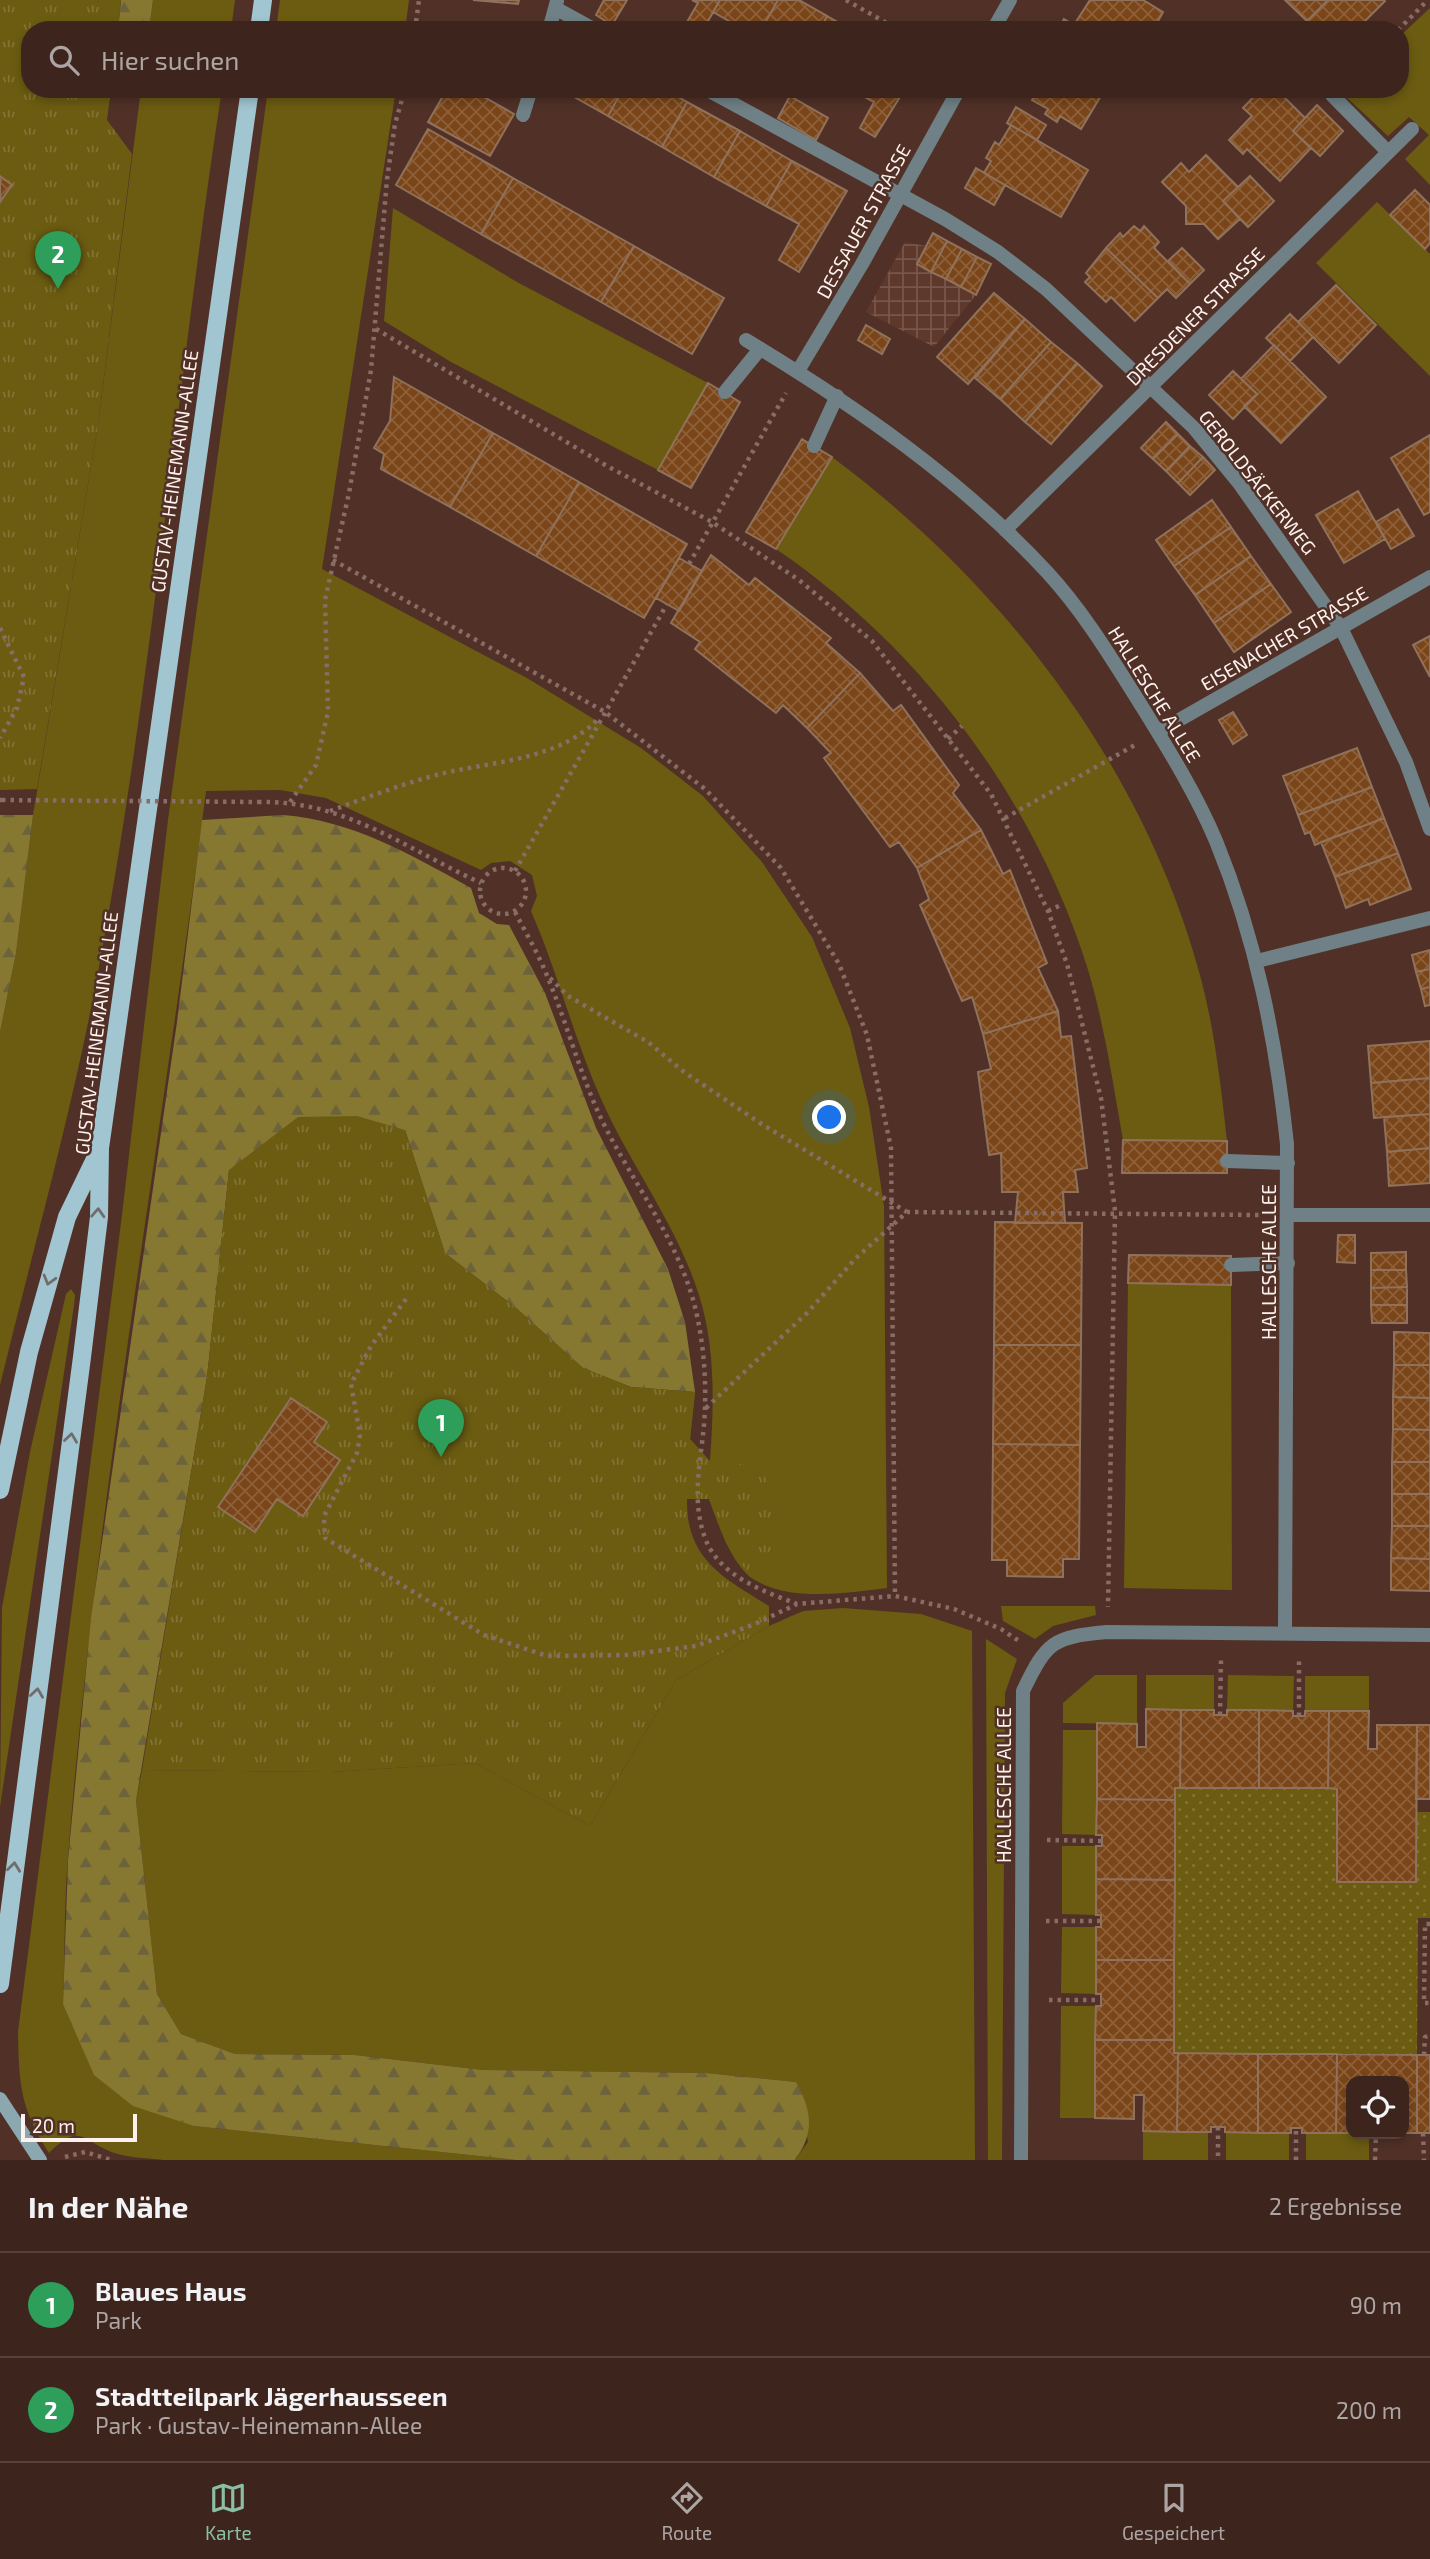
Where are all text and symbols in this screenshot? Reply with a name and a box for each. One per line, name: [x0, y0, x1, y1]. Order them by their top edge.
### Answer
search box: [21, 21, 1409, 98]
icon: search: [45, 41, 83, 79]
text: Hier suchen: [101, 44, 239, 75]
street label: DESSAUER STRASSE: [811, 140, 915, 302]
pin: 2: [35, 231, 81, 289]
street label: DRESDENER STRASSE: [1121, 242, 1269, 390]
street label: GUSTAV-HEINEMANN-ALLEE: [146, 348, 202, 594]
street label: GEROLDSÄCKERWEG: [1195, 405, 1321, 559]
street label: EISENACHER STRASSE: [1196, 581, 1372, 695]
street label: HALLESCHE ALLEE: [1104, 622, 1206, 766]
street label: GUSTAV-HEINEMANN-ALLEE: [70, 910, 122, 1156]
your location: [812, 1100, 846, 1134]
street label: HALLESCHE ALLEE: [1257, 1184, 1280, 1340]
one-way arrow: [91, 1207, 106, 1218]
one-way arrow: [43, 1274, 58, 1286]
pin: 1: [418, 1399, 464, 1457]
one-way arrow: [64, 1433, 79, 1444]
one-way arrow: [30, 1687, 45, 1699]
street label: HALLESCHE ALLEE: [992, 1707, 1015, 1863]
one-way arrow: [7, 1862, 22, 1873]
map controls: [1346, 2076, 1409, 2139]
button: locate: [1346, 2076, 1409, 2139]
scale bar: [21, 2111, 136, 2143]
text: 20 m: [32, 2114, 75, 2137]
text: In der Nähe: [28, 2188, 189, 2224]
text: 2 Ergebnisse: [1269, 2192, 1402, 2220]
text: Blaues Haus: [95, 2275, 247, 2306]
text: 1: [46, 2291, 56, 2319]
text: 90 m: [1350, 2291, 1402, 2319]
text: Park: [95, 2306, 142, 2334]
text: Stadtteilpark Jägerhausseen: [95, 2380, 448, 2411]
text: 2: [44, 2396, 58, 2424]
text: 200 m: [1336, 2396, 1402, 2424]
text: Park · Gustav-Heinemann-Allee: [95, 2411, 422, 2439]
tab: Karte: [205, 2479, 252, 2544]
tab: Route: [661, 2479, 712, 2544]
tab: Gespeichert: [1122, 2479, 1225, 2544]

